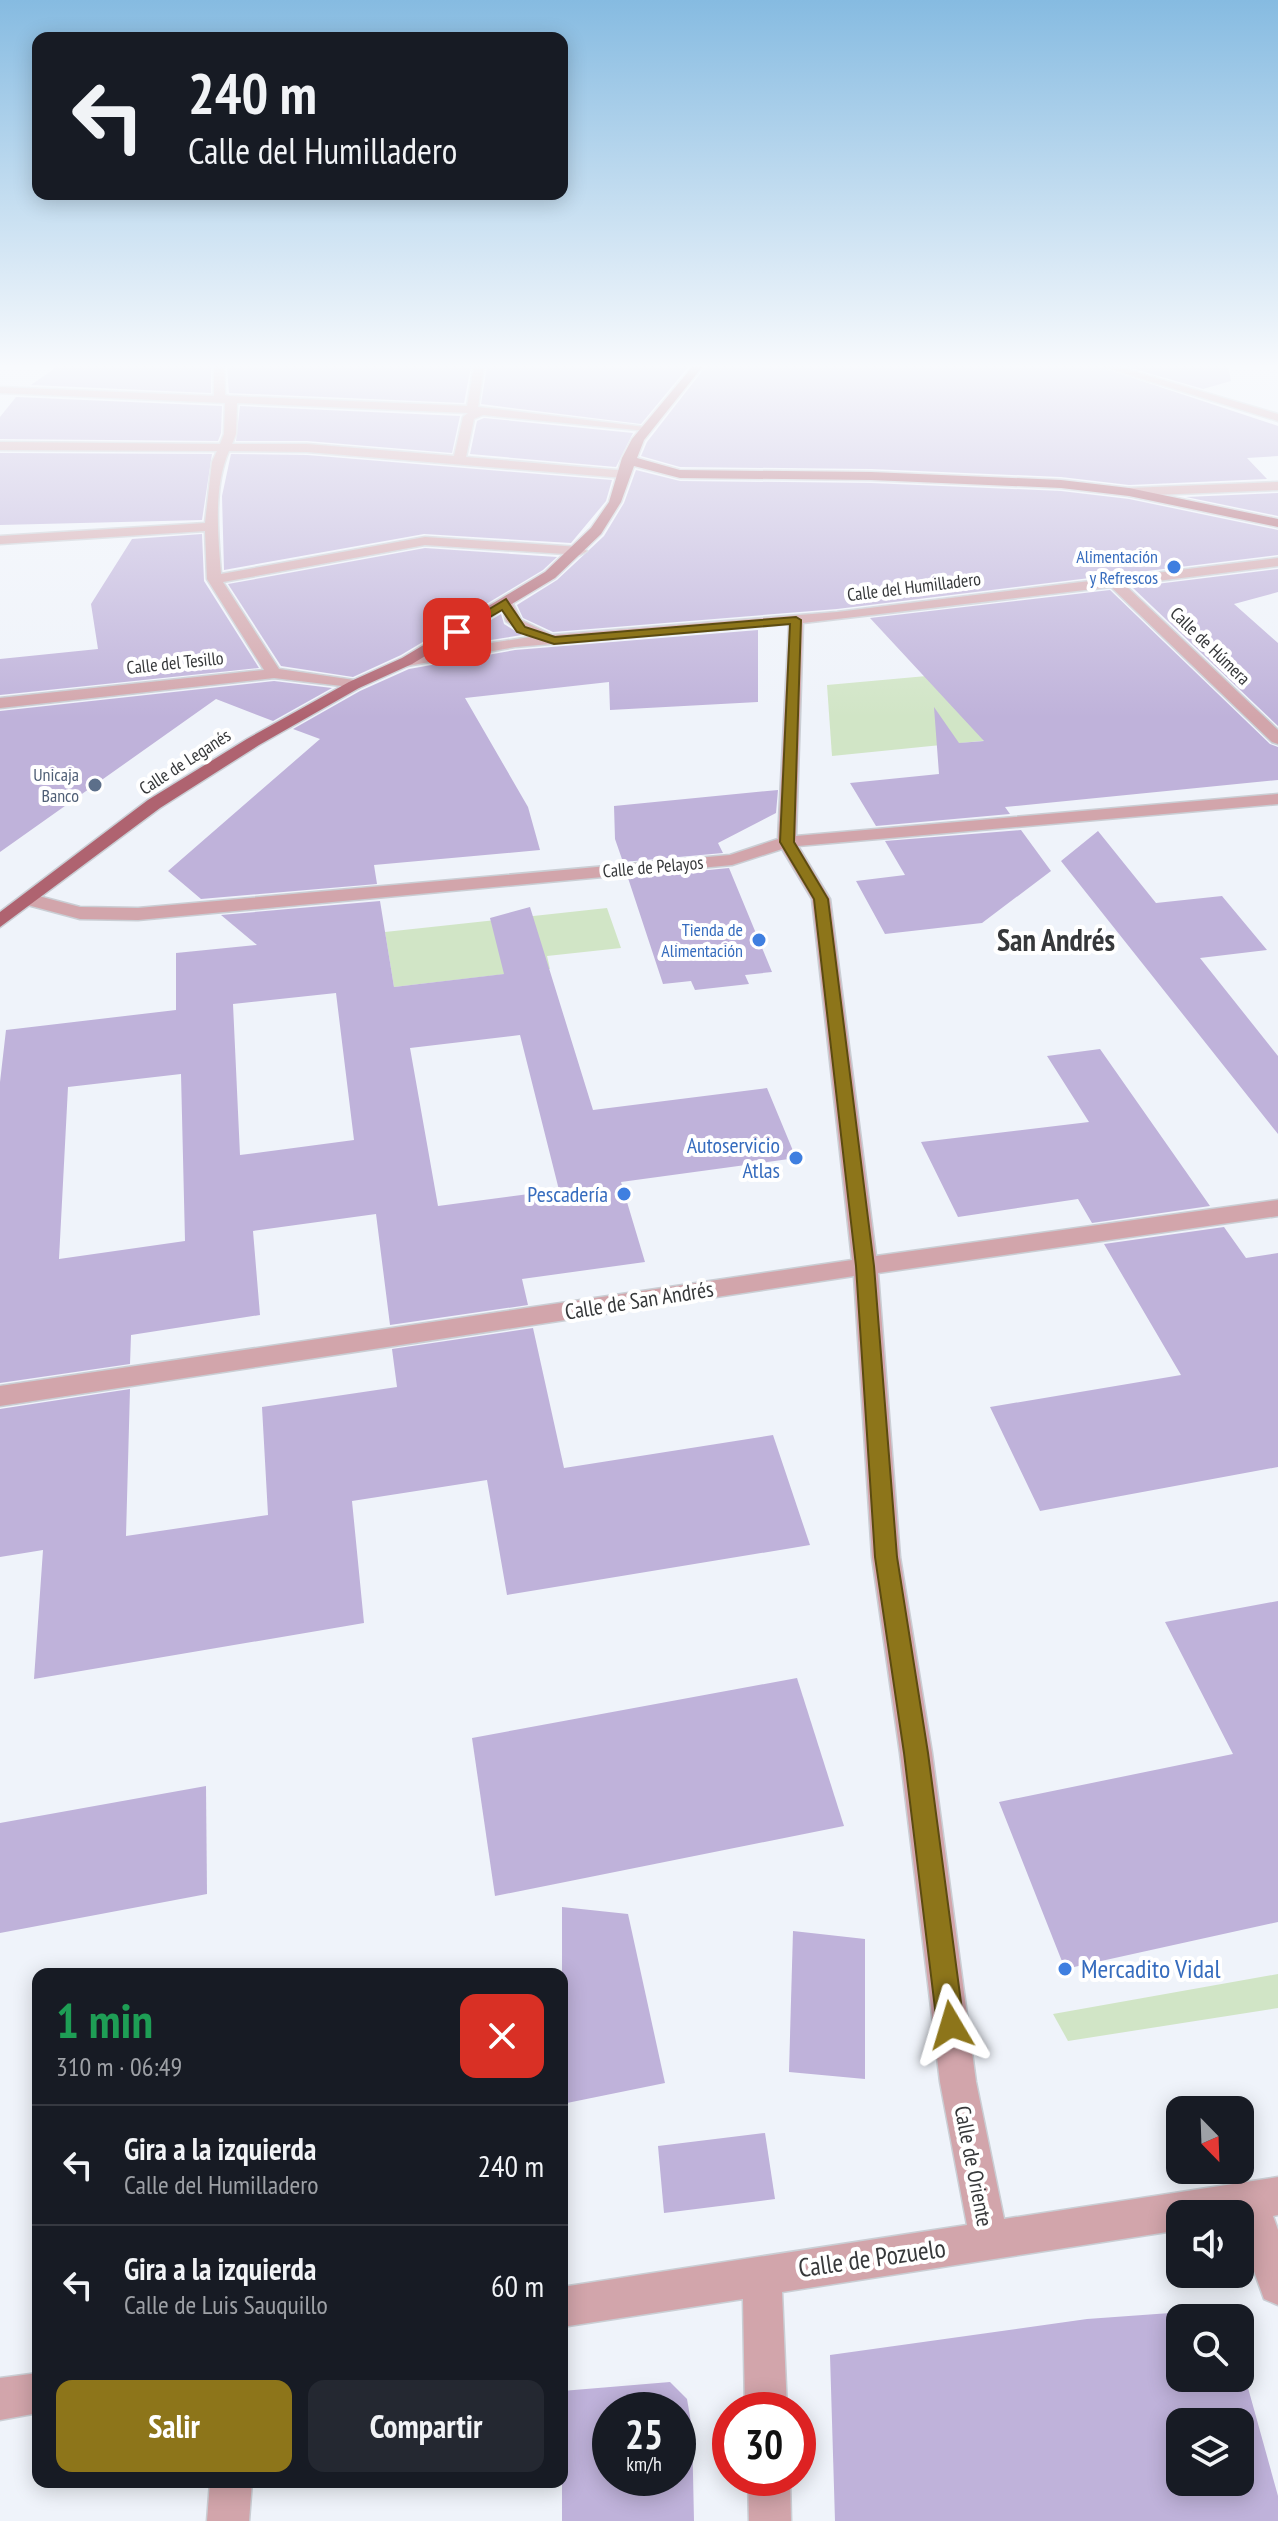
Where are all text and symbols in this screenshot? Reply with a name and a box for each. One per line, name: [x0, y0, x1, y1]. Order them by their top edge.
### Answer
text: 240 m: [188, 57, 317, 129]
icon: left: [56, 64, 160, 168]
text: Calle del Humilladero: [188, 127, 457, 174]
place label: Alimentación y Refrescos: [1076, 545, 1158, 589]
marker: Alimentación y Refrescos: [1165, 558, 1183, 576]
street label: Calle del Humilladero: [846, 567, 982, 606]
pin: [423, 598, 491, 666]
street label: Calle de Húmera: [1165, 602, 1255, 690]
icon: arrive: [435, 610, 479, 654]
street label: Calle del Tesillo: [125, 646, 225, 679]
street label: Calle de Leganés: [135, 724, 235, 800]
place label: Unicaja Banco: [33, 763, 79, 807]
marker: Unicaja Banco: [86, 776, 104, 794]
street label: Calle de Pelayos: [602, 851, 704, 882]
place label: Tienda de Alimentación: [661, 918, 743, 962]
district label: San Andrés: [997, 920, 1115, 959]
marker: Tienda de Alimentación: [750, 931, 768, 949]
place label: Autoservicio Atlas: [687, 1131, 780, 1184]
marker: Autoservicio Atlas: [787, 1149, 805, 1167]
place label: Pescadería: [527, 1180, 608, 1208]
marker: Pescadería: [615, 1185, 633, 1203]
street label: Calle de San Andrés: [563, 1274, 715, 1326]
place label: Mercadito Vidal: [1081, 1952, 1220, 1985]
marker: Mercadito Vidal: [1056, 1960, 1074, 1978]
position arrow: [909, 1983, 993, 2067]
text: 1 min: [56, 1989, 153, 2051]
button: close: [460, 1994, 544, 2078]
text: 310 m · 06:49: [56, 2050, 182, 2083]
north arrow: [1166, 2096, 1254, 2184]
map controls: [1166, 2096, 1254, 2496]
street label: Calle de Oriente: [949, 2103, 999, 2229]
text: Gira a la izquierda: [124, 2129, 316, 2168]
icon: left: [56, 2143, 100, 2187]
text: 240 m: [478, 2146, 544, 2185]
text: Calle del Humilladero: [124, 2168, 319, 2201]
button: sound: [1166, 2200, 1254, 2288]
street label: Calle de Pozuelo: [796, 2231, 948, 2284]
text: Gira a la izquierda: [124, 2249, 316, 2288]
icon: left: [56, 2263, 100, 2307]
text: 60 m: [491, 2266, 544, 2305]
text: Calle de Luis Sauquillo: [124, 2288, 328, 2321]
button: search: [1166, 2304, 1254, 2392]
button: Salir: [56, 2380, 292, 2472]
button: Compartir: [308, 2380, 544, 2472]
speed limit sign: 30: [712, 2392, 816, 2496]
text: 25: [625, 2408, 663, 2460]
button: layers: [1166, 2408, 1254, 2496]
text: km/h: [626, 2451, 662, 2477]

